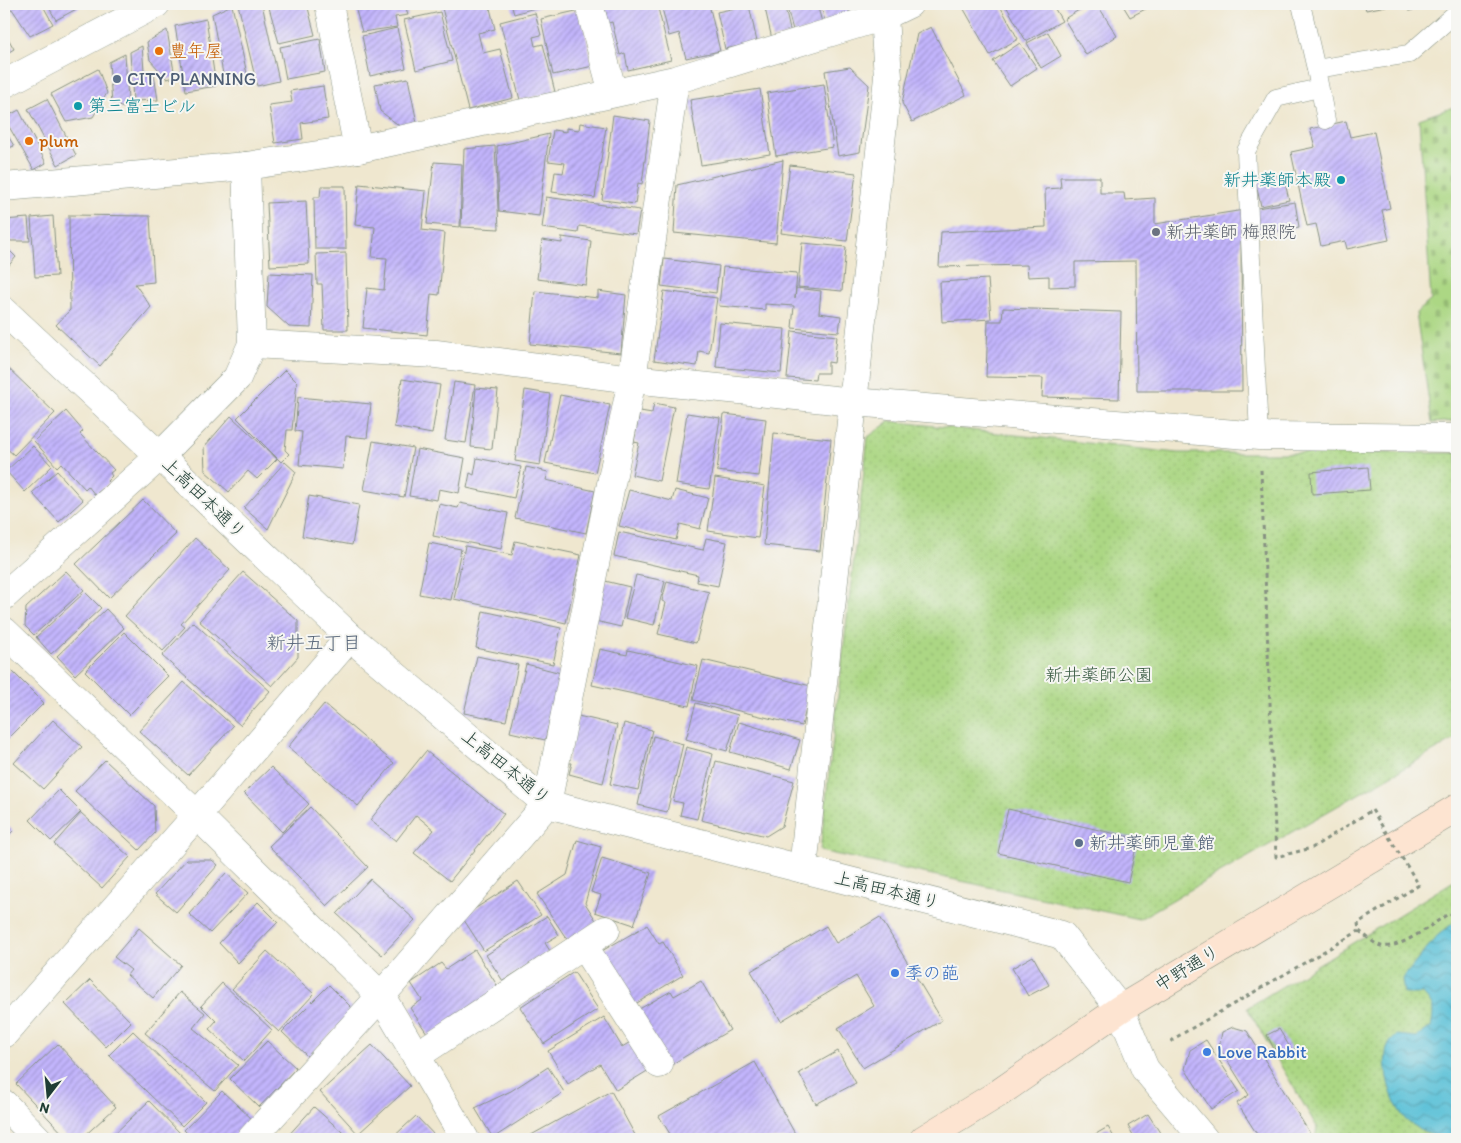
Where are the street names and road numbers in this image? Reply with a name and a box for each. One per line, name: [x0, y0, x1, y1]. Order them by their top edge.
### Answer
street label: 上高田本通り: [158, 453, 250, 543]
street label: 上高田本通り: [457, 724, 555, 810]
street label: 上高田本通り: [832, 866, 942, 914]
street label: 中野通り: [1150, 940, 1224, 996]

